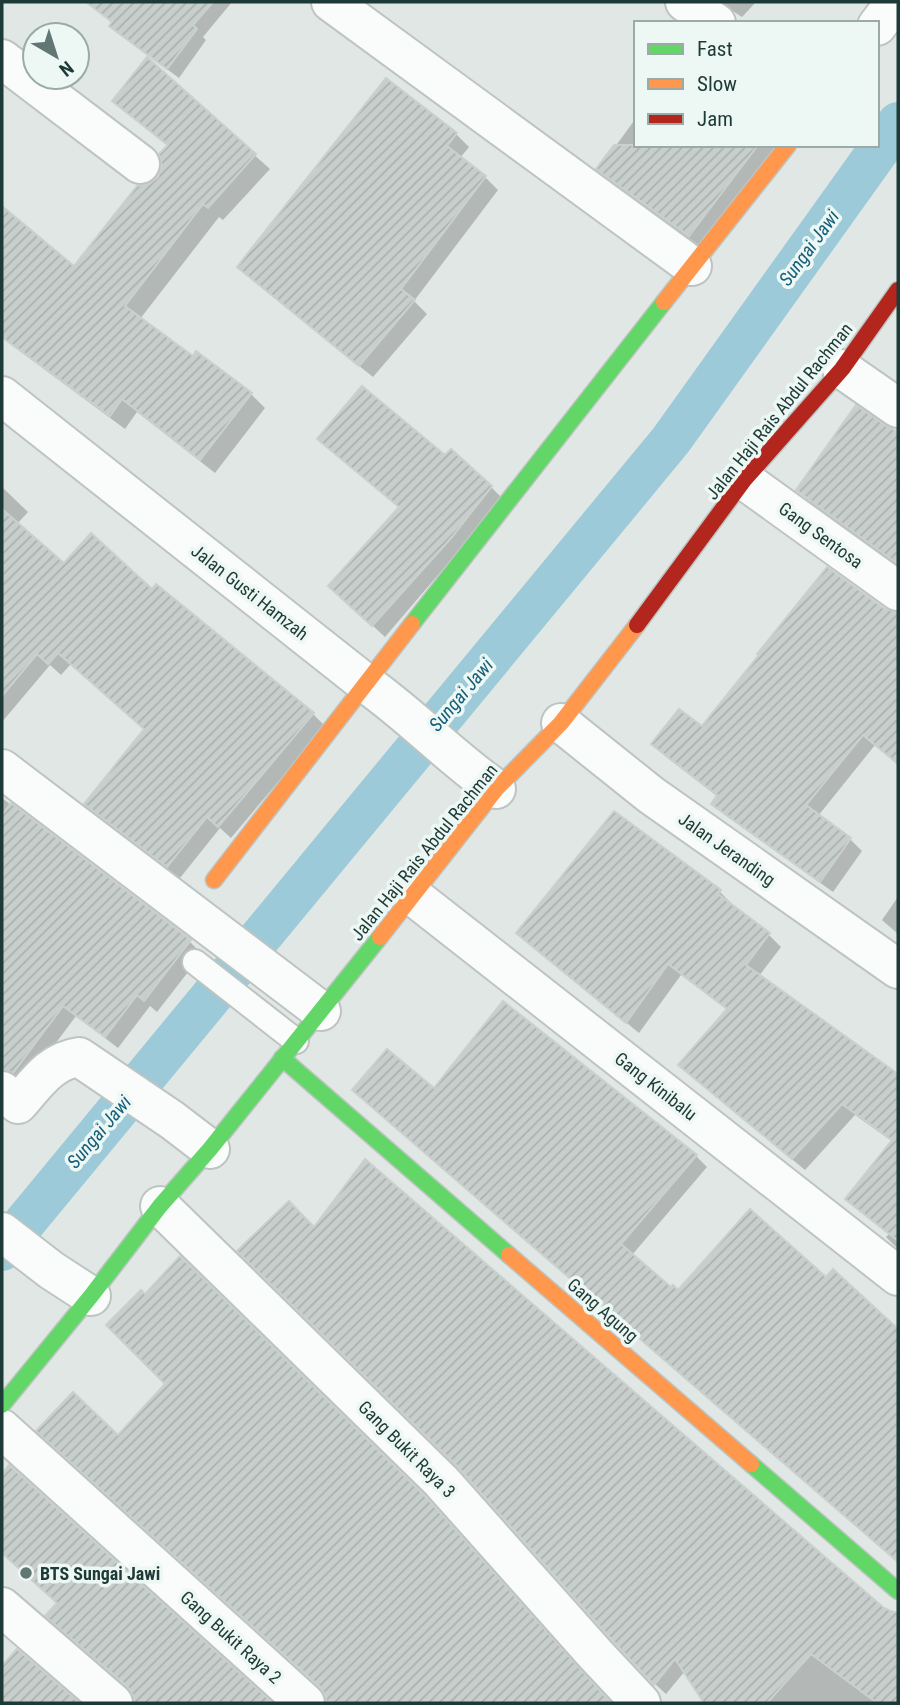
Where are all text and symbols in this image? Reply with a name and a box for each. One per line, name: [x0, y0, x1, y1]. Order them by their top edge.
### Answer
north arrow: [21, 21, 91, 91]
legend: [634, 21, 879, 147]
text: Fast: [697, 37, 733, 61]
text: N: [55, 56, 78, 81]
text: Slow: [697, 72, 737, 96]
text: Jam: [697, 107, 733, 131]
water label: Sungai Jawi: [774, 205, 845, 290]
street label: Jalan Haji Rais Abdul Rachman: [701, 319, 857, 503]
street label: Gang Sentosa: [775, 498, 867, 572]
street label: Jalan Gusti Hamzah: [187, 540, 313, 644]
water label: Sungai Jawi: [424, 653, 499, 736]
street label: Jalan Haji Rais Abdul Rachman: [346, 760, 502, 944]
street label: Jalan Jeranding: [675, 808, 779, 890]
street label: Gang Kinibalu: [611, 1048, 701, 1124]
water label: Sungai Jawi: [62, 1090, 137, 1173]
street label: Gang Agung: [563, 1274, 643, 1346]
street label: Gang Bukit Raya 3: [354, 1396, 460, 1502]
place label: BTS Sungai Jawi: [40, 1563, 160, 1584]
marker: BTS Sungai Jawi: [18, 1565, 34, 1581]
street label: Gang Bukit Raya 2: [176, 1586, 286, 1688]

